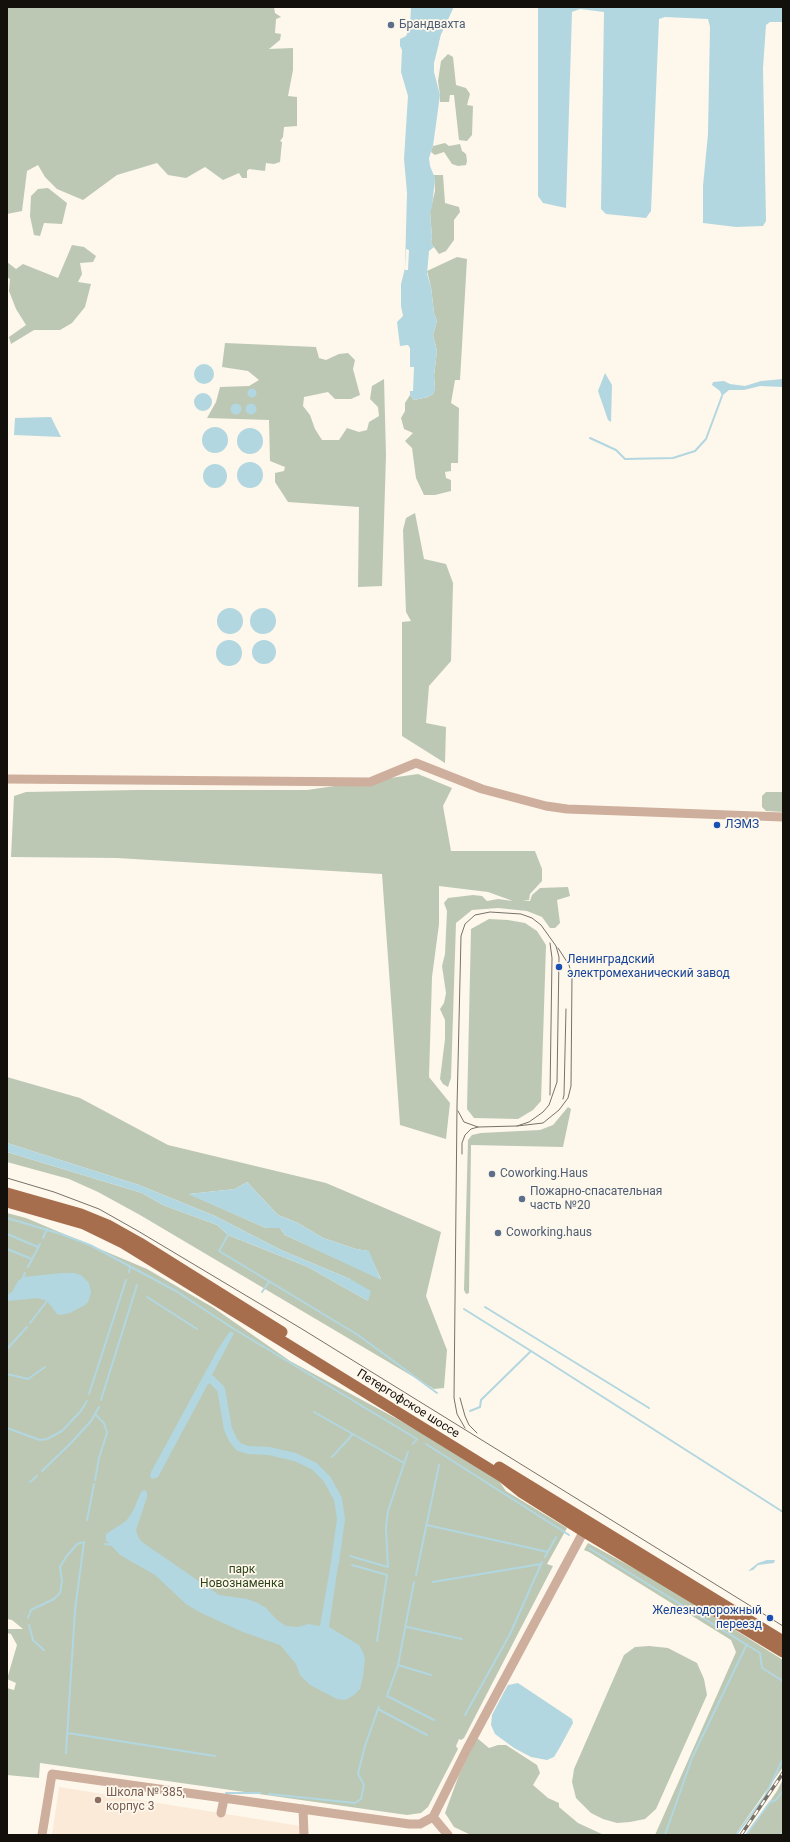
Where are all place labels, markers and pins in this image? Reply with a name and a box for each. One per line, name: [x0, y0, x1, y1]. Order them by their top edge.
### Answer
place label: Брандвахта: [399, 18, 466, 32]
marker: Брандвахта: [386, 20, 396, 30]
place label: ЛЭМЗ: [725, 818, 759, 832]
marker: ЛЭМЗ: [712, 820, 722, 830]
place label: Ленинградский электромеханический завод: [567, 953, 730, 981]
marker: Ленинградский электромеханический завод: [554, 962, 564, 972]
place label: Coworking.Haus: [500, 1167, 588, 1181]
marker: Coworking.Haus: [487, 1169, 497, 1179]
place label: Пожарно-спасательная часть №20: [530, 1185, 662, 1213]
marker: Пожарно-спасательная часть №20: [517, 1194, 527, 1204]
place label: Coworking.haus: [506, 1226, 592, 1240]
marker: Coworking.haus: [493, 1228, 503, 1238]
place label: Железнодорожный переезд: [652, 1604, 762, 1632]
marker: Железнодорожный переезд: [765, 1613, 775, 1623]
place label: Школа № 385, корпус 3: [106, 1786, 185, 1814]
marker: Школа № 385, корпус 3: [93, 1795, 103, 1805]

